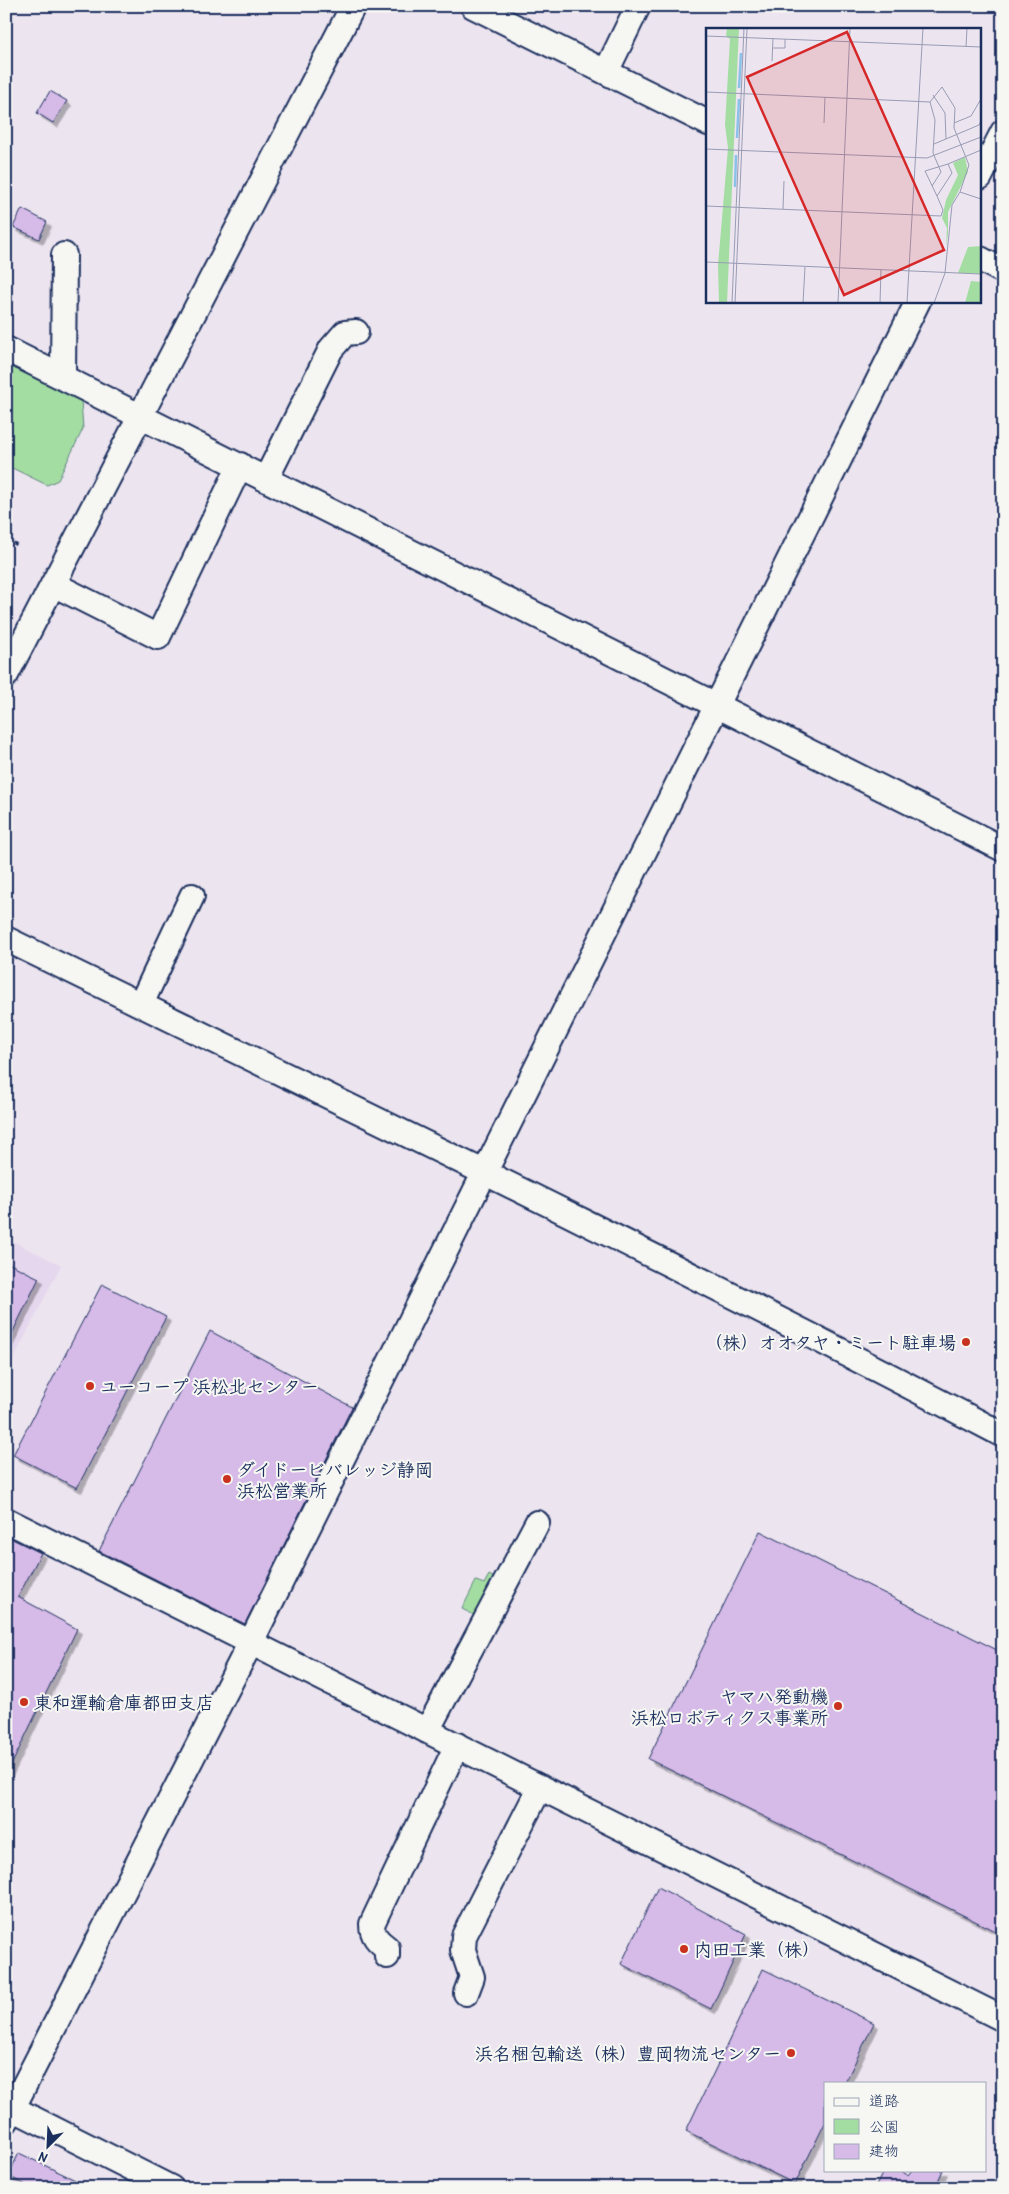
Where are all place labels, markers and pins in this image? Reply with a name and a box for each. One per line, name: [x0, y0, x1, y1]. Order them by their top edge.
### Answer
place label: （株）オオタヤ・ミート駐車場: [705, 1330, 956, 1355]
marker: （株）オオタヤ・ミート駐車場: [960, 1336, 972, 1348]
place label: ユーコープ 浜松北センター: [100, 1374, 319, 1399]
marker: ユーコープ 浜松北センター: [84, 1380, 96, 1392]
place label: ダイドービバレッジ静岡 浜松営業所: [237, 1457, 433, 1503]
marker: ダイドービバレッジ静岡 浜松営業所: [221, 1473, 233, 1485]
place label: ヤマハ発動機 浜松ロボティクス事業所: [631, 1684, 828, 1730]
place label: 東和運輸倉庫都田支店: [34, 1690, 214, 1715]
marker: 東和運輸倉庫都田支店: [18, 1696, 30, 1708]
marker: ヤマハ発動機 浜松ロボティクス事業所: [832, 1700, 844, 1712]
place label: 内田工業（株）: [694, 1937, 820, 1962]
marker: 内田工業（株）: [678, 1943, 690, 1955]
place label: 浜名梱包輸送（株）豊岡物流センター: [475, 2041, 781, 2066]
marker: 浜名梱包輸送（株）豊岡物流センター: [785, 2047, 797, 2059]

